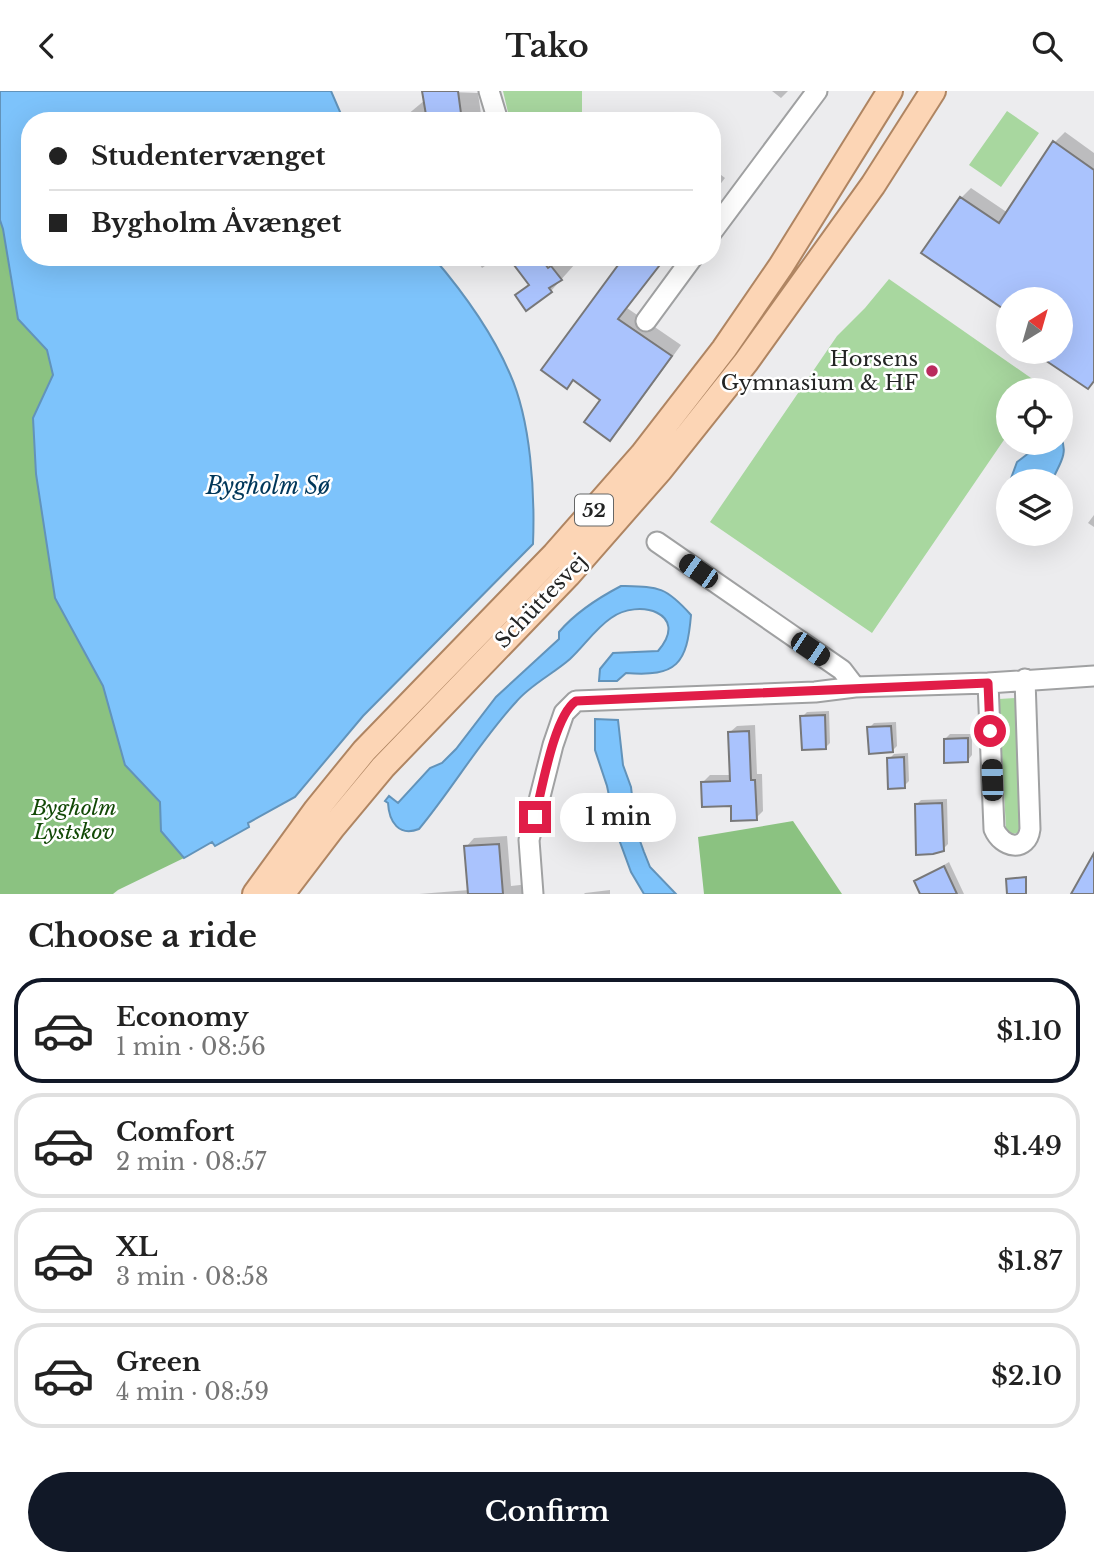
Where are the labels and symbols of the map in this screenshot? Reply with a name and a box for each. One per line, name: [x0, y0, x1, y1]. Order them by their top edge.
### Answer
north arrow: [996, 287, 1073, 364]
place label: Horsens Gymnasium & HF: [721, 346, 918, 396]
marker: Horsens Gymnasium & HF: [924, 363, 940, 379]
water label: Bygholm Sø: [205, 472, 331, 500]
road number: 52: [575, 495, 613, 525]
street label: Schüttesvej: [490, 548, 592, 654]
car: [675, 550, 722, 592]
car: [787, 629, 834, 669]
route start: [974, 715, 1006, 747]
car: [981, 759, 1004, 801]
callout: 1 min: [560, 793, 675, 841]
park label: Bygholm Lystskov: [31, 795, 116, 845]
route end: [519, 801, 551, 833]

